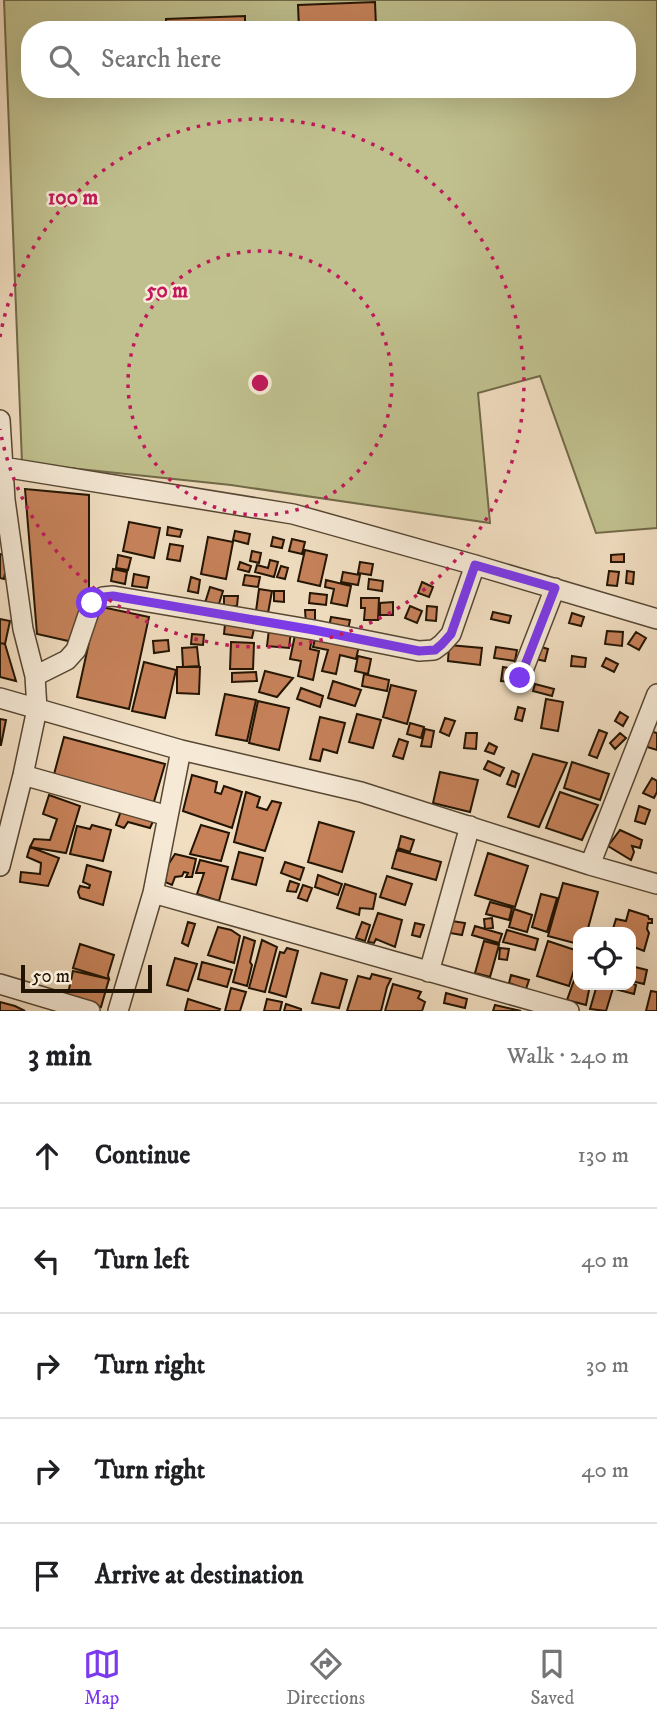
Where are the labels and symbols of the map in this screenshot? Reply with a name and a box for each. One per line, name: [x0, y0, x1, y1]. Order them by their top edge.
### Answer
text: 100 m: [48, 185, 98, 211]
text: 50 m: [145, 278, 188, 304]
centre of rings: [248, 371, 272, 395]
route start: [76, 587, 107, 618]
route end: [504, 662, 535, 693]
scale bar: [21, 962, 152, 994]

